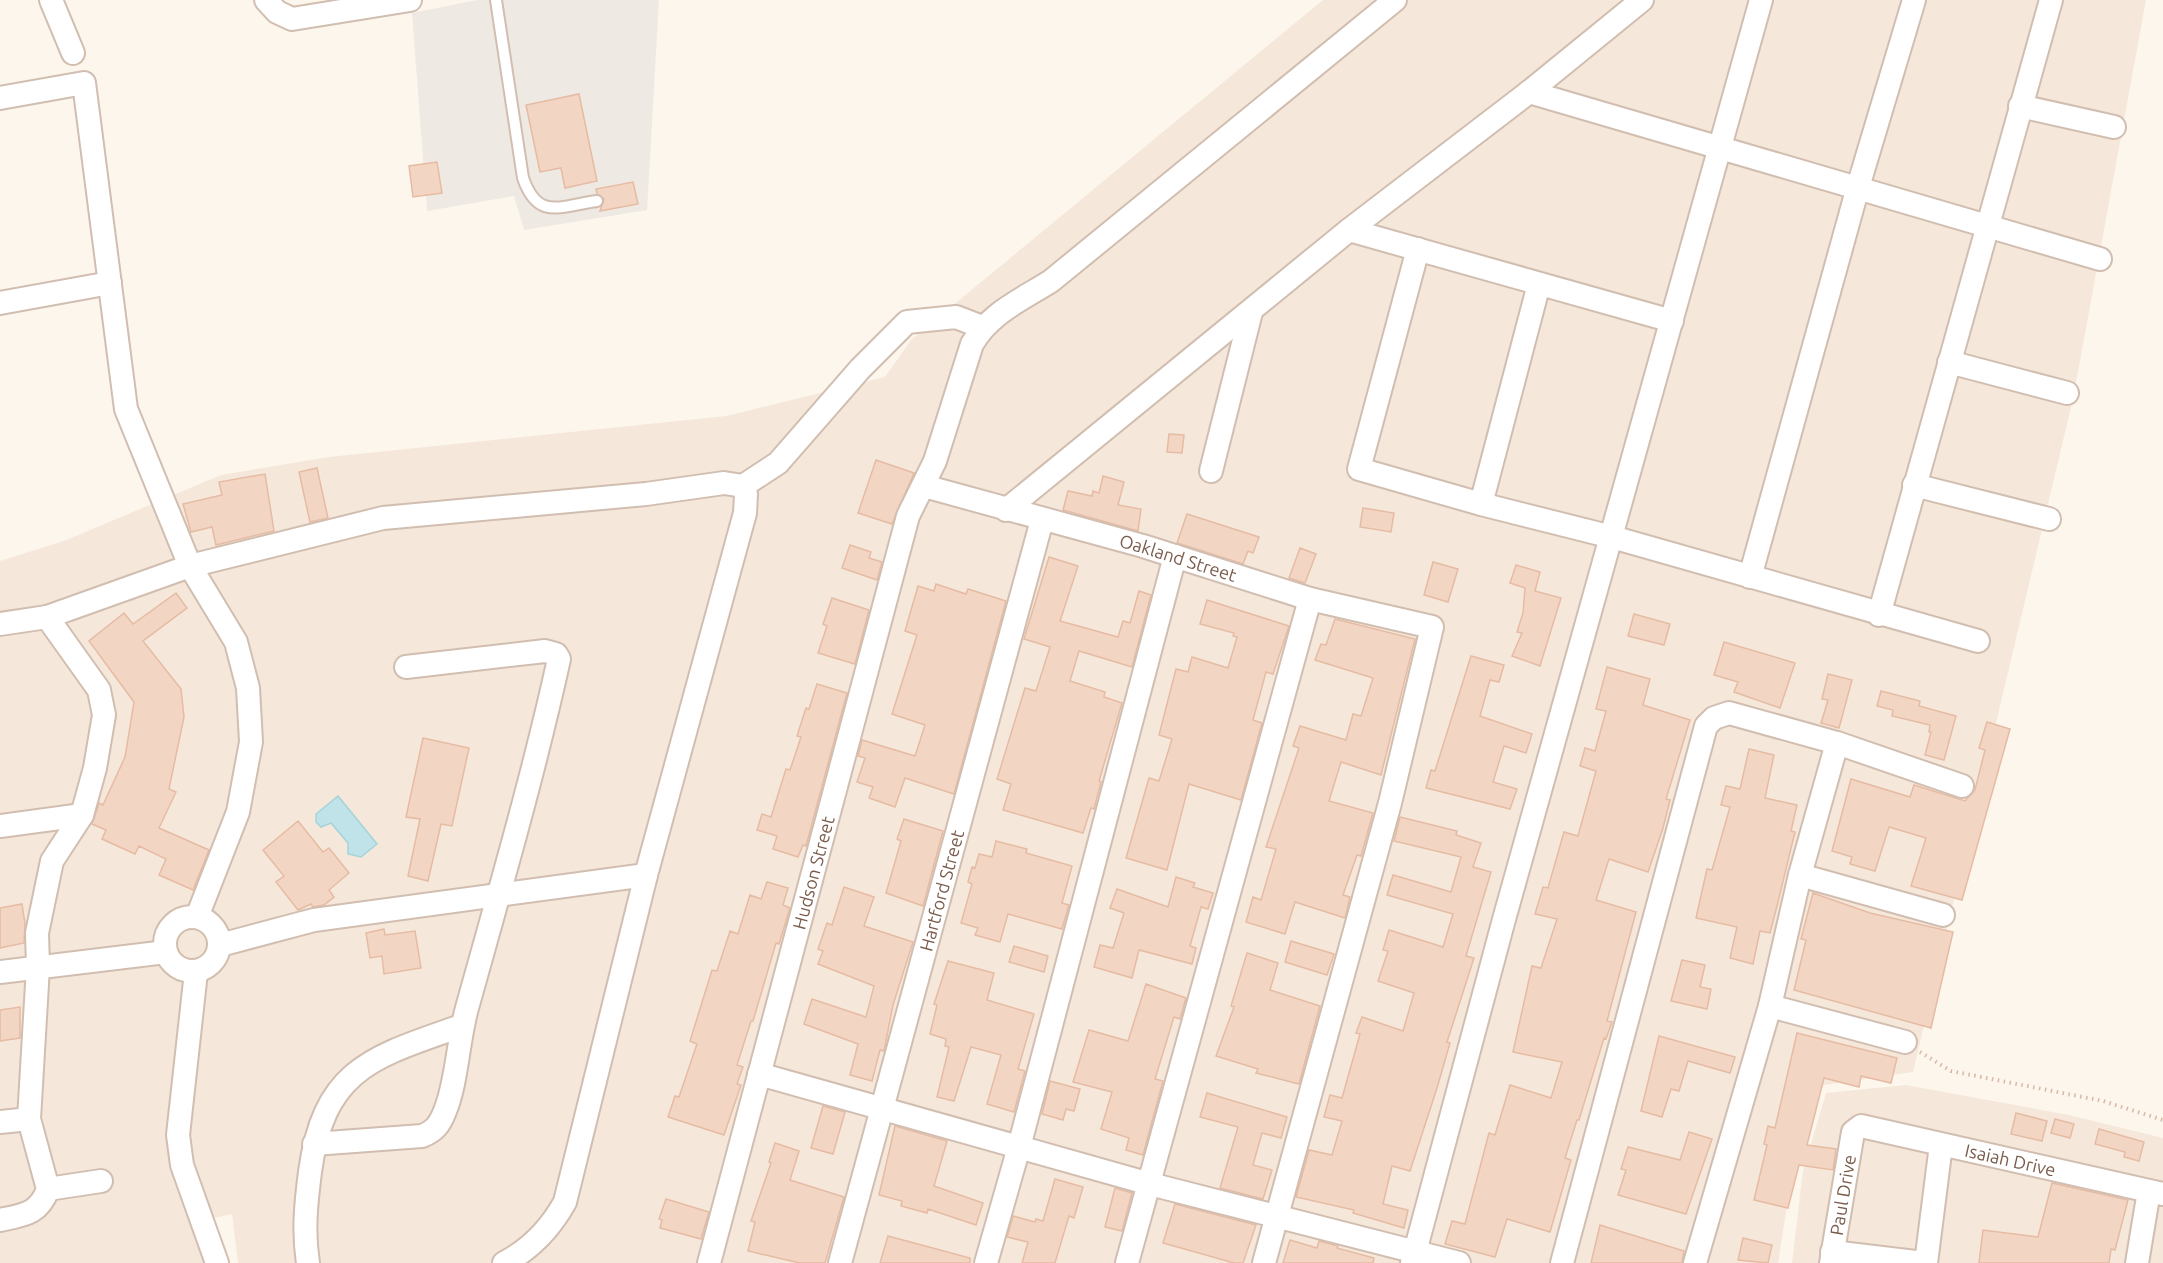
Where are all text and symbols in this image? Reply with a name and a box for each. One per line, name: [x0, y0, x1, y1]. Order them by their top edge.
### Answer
street label: Oakland Street: [1117, 530, 1239, 585]
street label: Hudson Street: [788, 814, 838, 931]
street label: Hartford Street: [915, 828, 967, 953]
street label: Isaiah Drive: [1963, 1140, 2058, 1180]
street label: Paul Drive: [1826, 1153, 1859, 1237]

